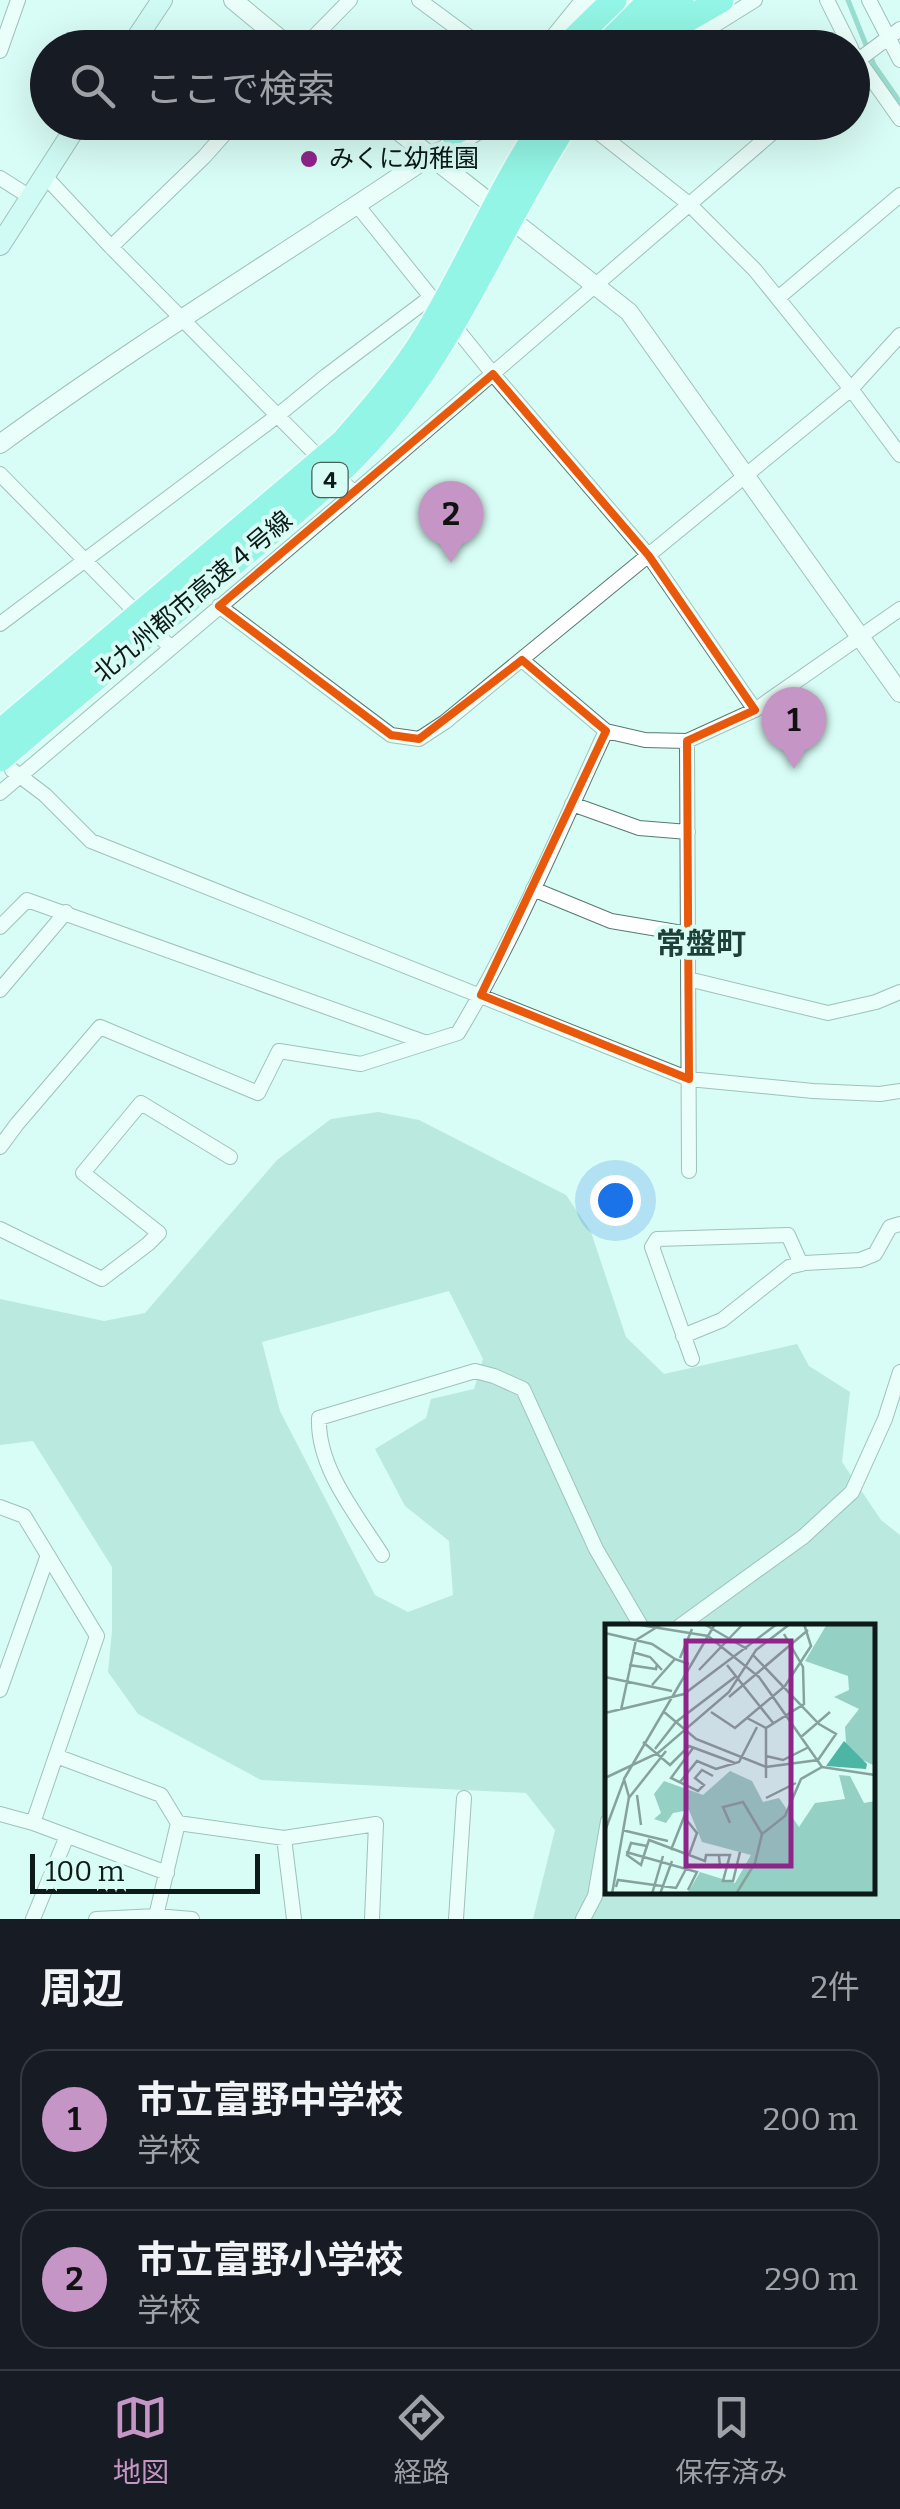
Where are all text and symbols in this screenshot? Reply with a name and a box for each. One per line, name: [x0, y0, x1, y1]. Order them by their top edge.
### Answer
search box: [30, 30, 870, 140]
icon: search: [65, 58, 120, 113]
text: ここで検索: [145, 66, 335, 112]
place label: みくに幼稚園: [329, 144, 479, 174]
marker: みくに幼稚園: [298, 148, 320, 170]
road number: 4: [312, 463, 348, 497]
pin: 2: [418, 480, 484, 563]
street label: 北九州都市高速４号線: [88, 505, 298, 689]
pin: 1: [762, 686, 826, 769]
district label: 常盤町: [656, 926, 746, 962]
your location: [590, 1175, 641, 1226]
inset map: [605, 1624, 875, 1894]
scale bar: [30, 1849, 260, 1894]
text: 100 m: [45, 1855, 125, 1888]
text: 周辺: [40, 1964, 124, 2014]
text: 2件: [811, 1968, 860, 2006]
text: 市立富野中学校: [137, 2077, 403, 2123]
text: 1: [68, 2100, 81, 2138]
text: 200 m: [763, 2100, 858, 2138]
text: 学校: [137, 2131, 201, 2169]
text: 市立富野小学校: [137, 2237, 403, 2283]
text: 2: [65, 2260, 84, 2298]
text: 290 m: [764, 2260, 858, 2298]
text: 学校: [137, 2291, 201, 2329]
tab: 地図: [113, 2390, 169, 2490]
tab: 経路: [394, 2390, 450, 2490]
tab: 保存済み: [675, 2390, 787, 2490]

